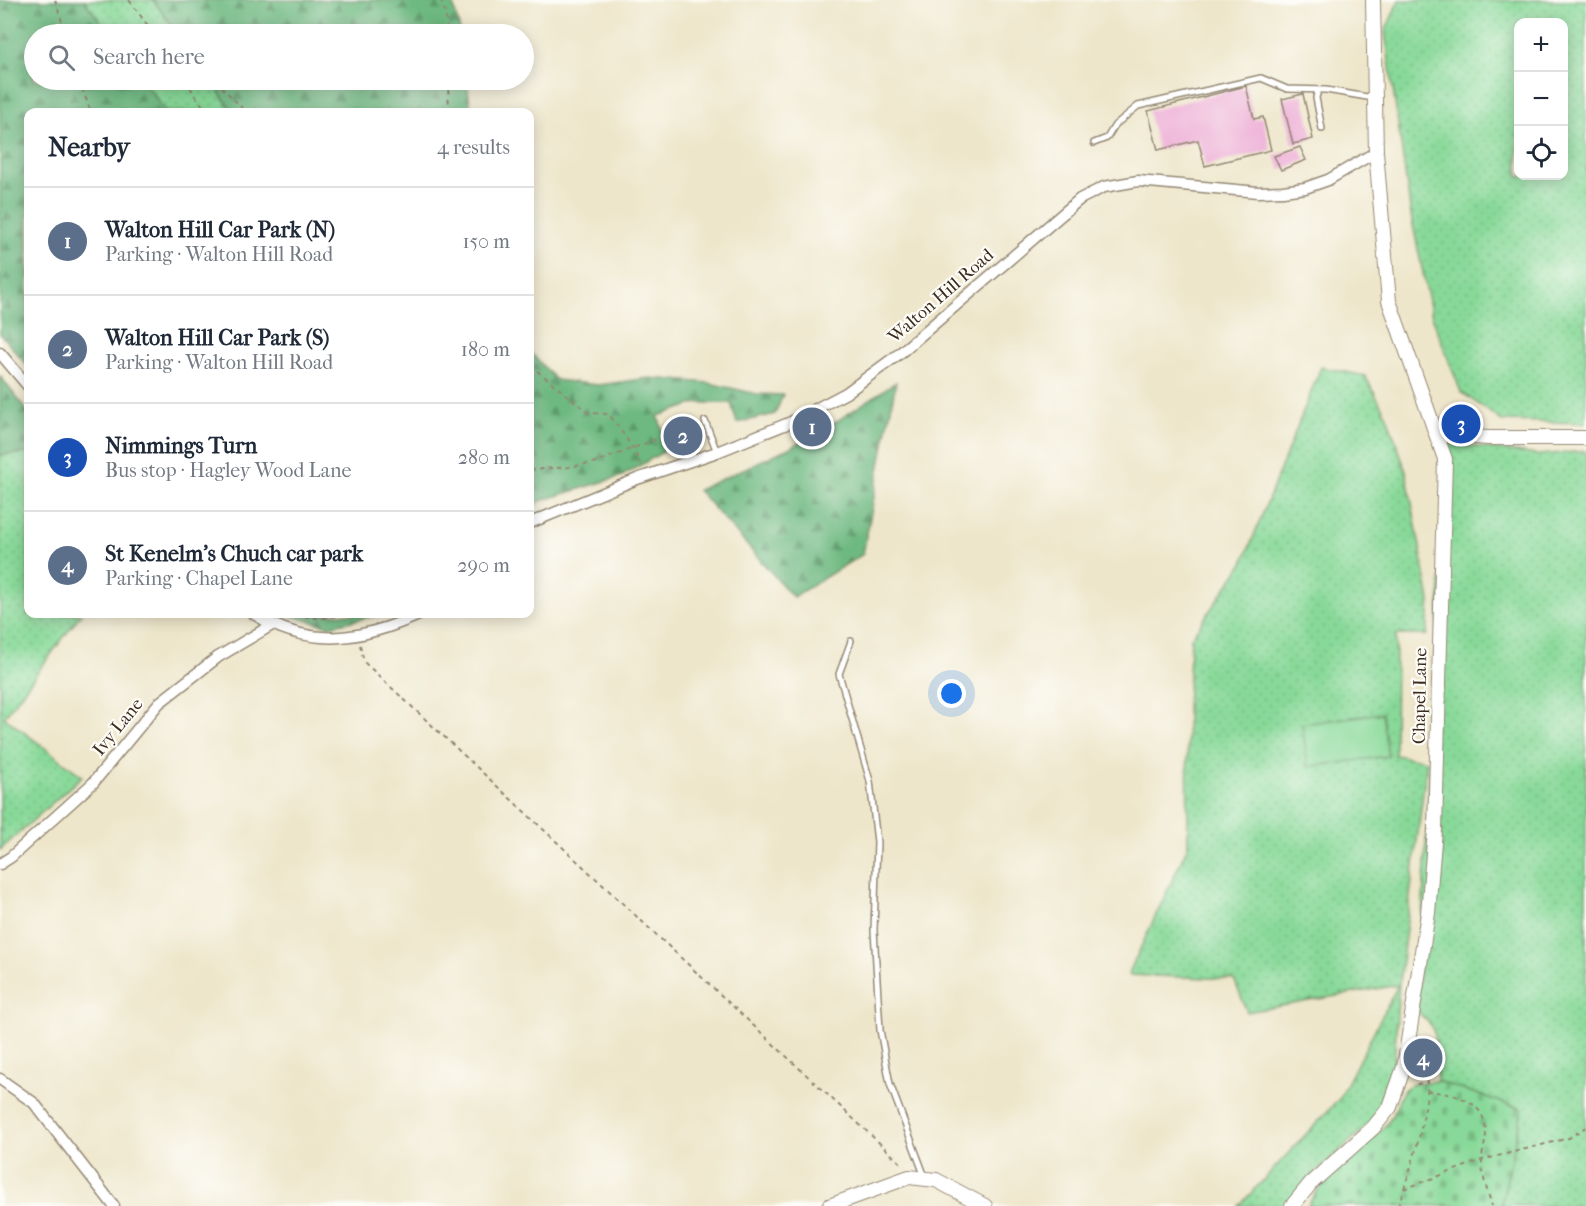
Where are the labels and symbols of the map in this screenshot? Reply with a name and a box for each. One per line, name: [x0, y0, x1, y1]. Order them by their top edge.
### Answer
street label: Walton Hill Road: [883, 244, 998, 348]
pin: 3: [1442, 402, 1480, 446]
pin: 1: [792, 404, 832, 450]
pin: 2: [664, 414, 702, 458]
street label: Chapel Lane: [1409, 647, 1431, 744]
your location: [937, 679, 966, 708]
street label: Ivy Lane: [89, 694, 148, 760]
pin: 4: [1404, 1036, 1442, 1080]

